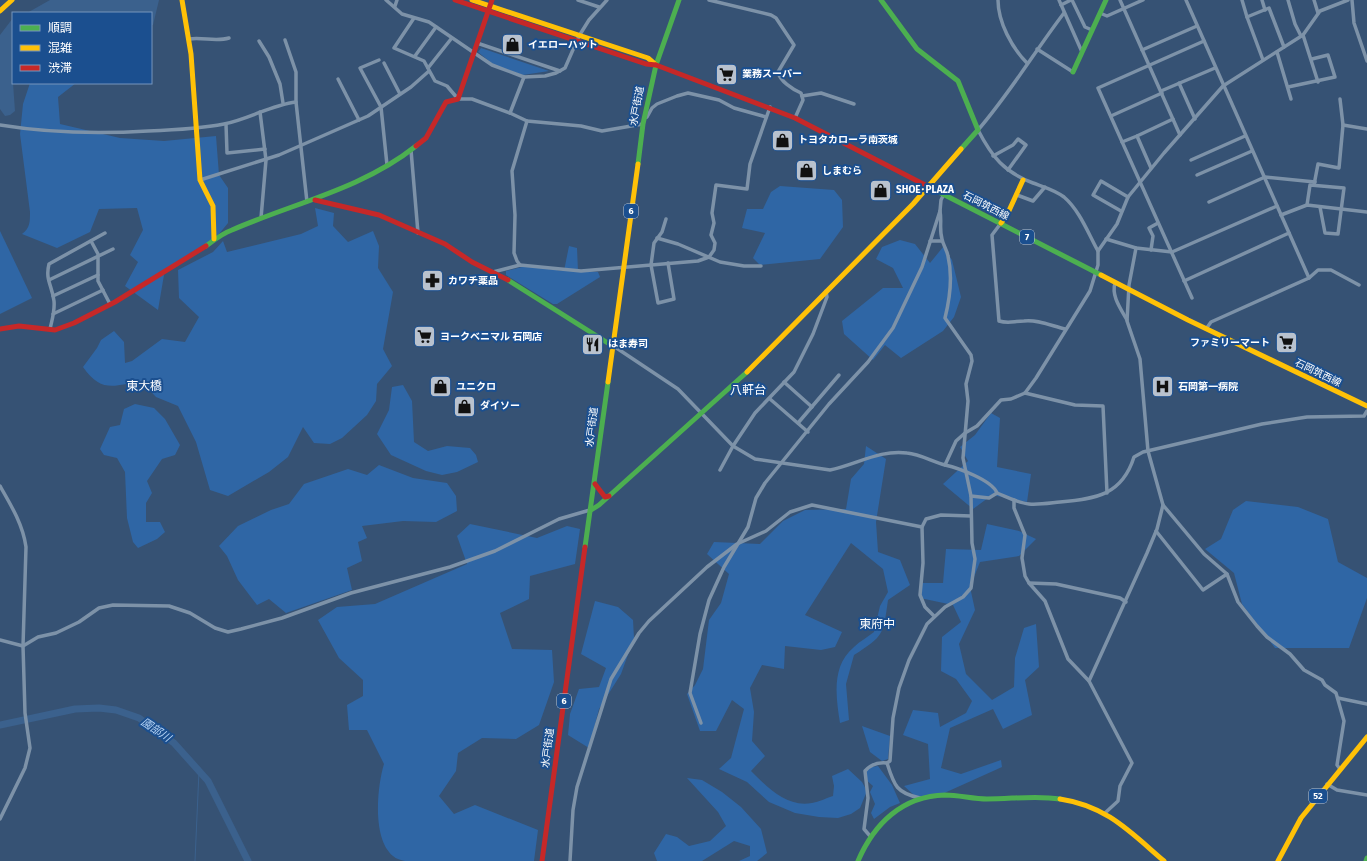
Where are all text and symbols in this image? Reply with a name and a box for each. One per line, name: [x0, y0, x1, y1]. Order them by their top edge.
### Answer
legend: [12, 12, 152, 84]
text: 順調: [48, 21, 72, 35]
shop icon: イエローハット: [499, 32, 525, 58]
place label: イエローハット: [528, 39, 598, 51]
text: 混雑: [48, 41, 72, 55]
text: 渋滞: [48, 61, 72, 75]
supermarket icon: 業務スーパー: [713, 61, 739, 87]
place label: 業務スーパー: [742, 68, 802, 80]
street label: 水戸街道: [627, 85, 647, 127]
shop icon: トヨタカローラ南茨城: [769, 127, 795, 153]
place label: トヨタカローラ南茨城: [798, 134, 898, 146]
shop icon: しまむら: [794, 158, 820, 184]
place label: しまむら: [822, 165, 862, 177]
shop icon: SHOE･PLAZA: [868, 177, 894, 203]
place label: SHOE･PLAZA: [896, 184, 955, 196]
street label: 石岡筑西線: [961, 189, 1011, 223]
road number: 6: [624, 204, 638, 218]
road number: 7: [1020, 230, 1034, 244]
pharmacy icon: カワチ薬品: [420, 268, 446, 294]
place label: カワチ薬品: [448, 275, 498, 287]
supermarket icon: ヨークベニマル 石岡店: [411, 324, 437, 350]
supermarket icon: ファミリーマート: [1273, 330, 1299, 356]
place label: ヨークベニマル 石岡店: [440, 331, 542, 343]
restaurant icon: はま寿司: [579, 331, 605, 357]
place label: ファミリーマート: [1190, 337, 1270, 349]
place label: はま寿司: [608, 338, 648, 350]
street label: 石岡筑西線: [1293, 357, 1343, 389]
shop icon: ユニクロ: [428, 374, 454, 400]
hospital icon: 石岡第一病院: [1150, 374, 1176, 400]
district label: 東大橋: [126, 379, 162, 393]
place label: ユニクロ: [456, 381, 496, 393]
place label: 石岡第一病院: [1178, 381, 1238, 393]
district label: 八軒台: [730, 383, 766, 397]
shop icon: ダイソー: [452, 393, 478, 419]
place label: ダイソー: [480, 400, 520, 412]
street label: 水戸街道: [584, 406, 600, 448]
district label: 東府中: [859, 617, 895, 631]
road number: 6: [557, 694, 571, 708]
water label: 園部川: [139, 715, 174, 745]
street label: 水戸街道: [539, 727, 557, 769]
road number: 52: [1309, 789, 1327, 803]

